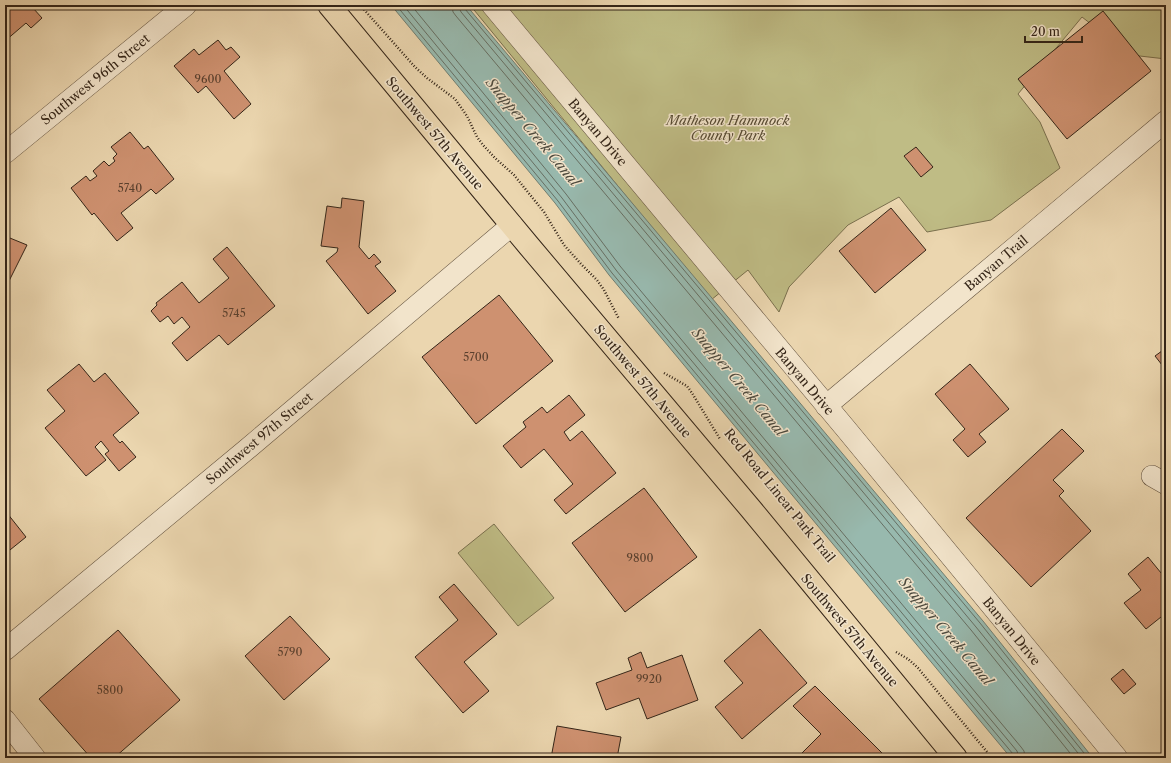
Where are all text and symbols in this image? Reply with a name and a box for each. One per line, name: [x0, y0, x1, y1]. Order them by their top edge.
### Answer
scale bar: [1025, 18, 1082, 44]
text: 20 m: [1031, 24, 1060, 39]
street label: Southwest 96th Street: [37, 30, 153, 128]
house number: 9600: [195, 72, 221, 86]
street label: Southwest 57th Avenue: [383, 73, 487, 193]
water label: Snapper Creek Canal: [482, 73, 585, 191]
street label: Banyan Drive: [565, 95, 631, 169]
park label: Matheson Hammock County Park: [665, 112, 790, 143]
house number: 5740: [118, 181, 142, 195]
street label: Banyan Trail: [961, 232, 1031, 294]
house number: 5745: [222, 306, 246, 320]
street label: Southwest 57th Avenue: [591, 321, 695, 441]
water label: Snapper Creek Canal: [688, 323, 791, 441]
street label: Banyan Drive: [772, 344, 838, 418]
house number: 5700: [463, 350, 489, 364]
street label: Southwest 97th Street: [202, 388, 316, 487]
street label: Red Road Linear Park Trail: [721, 425, 839, 565]
house number: 9800: [627, 551, 653, 565]
street label: Southwest 57th Avenue: [798, 570, 902, 690]
water label: Snapper Creek Canal: [895, 572, 998, 690]
street label: Banyan Drive: [980, 594, 1044, 668]
house number: 5790: [278, 645, 302, 659]
house number: 9920: [636, 672, 662, 686]
house number: 5800: [97, 683, 123, 697]

